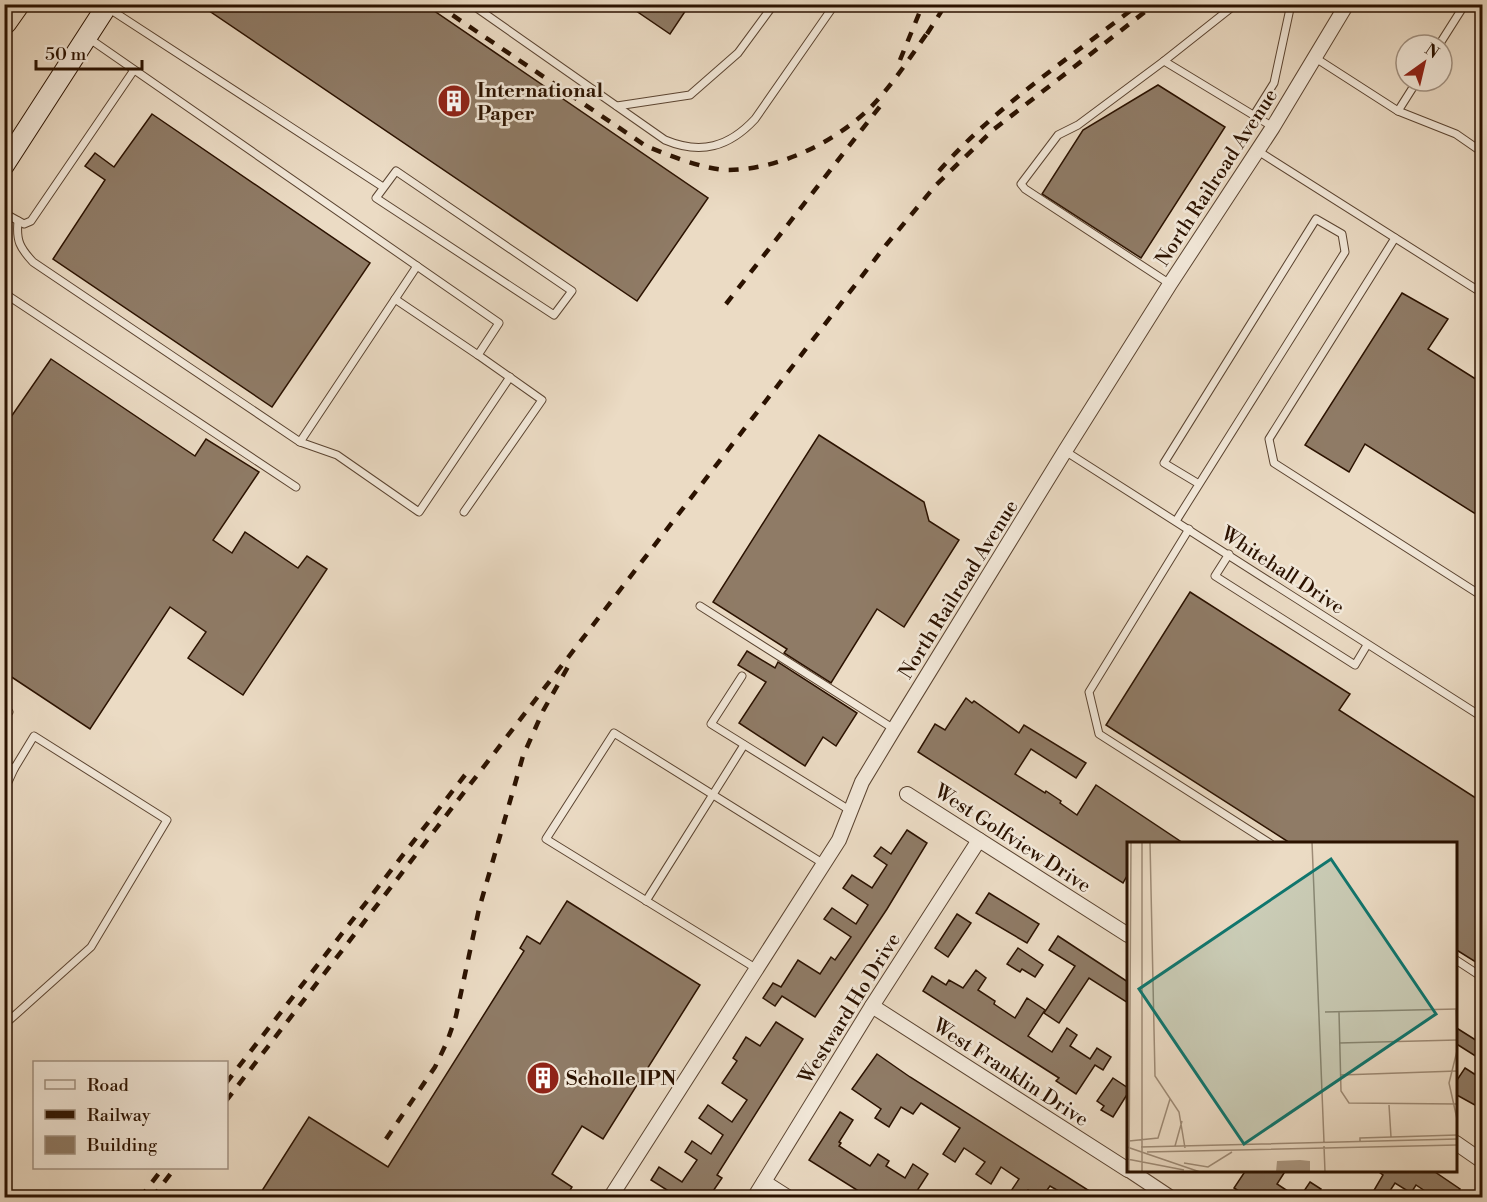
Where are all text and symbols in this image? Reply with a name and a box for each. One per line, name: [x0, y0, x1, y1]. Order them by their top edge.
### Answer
scale bar: [36, 33, 142, 71]
north arrow: [1394, 33, 1454, 93]
text: N: [1421, 40, 1443, 63]
text: 50 m: [45, 43, 87, 66]
place label: International Paper: [477, 79, 603, 127]
building icon: International Paper: [436, 83, 472, 119]
street label: North Railroad Avenue: [1151, 84, 1284, 271]
street label: North Railroad Avenue: [894, 496, 1025, 684]
street label: Whitehall Drive: [1215, 521, 1349, 621]
street label: West Golfview Drive: [928, 779, 1095, 899]
inset map: [1127, 842, 1457, 1172]
street label: Westward Ho Drive: [793, 929, 907, 1090]
street label: West Franklin Drive: [927, 1013, 1093, 1133]
building icon: Scholle IPN: [525, 1060, 561, 1096]
legend: [33, 1061, 228, 1169]
place label: Scholle IPN: [566, 1067, 677, 1092]
text: Road: [87, 1074, 130, 1097]
text: Railway: [87, 1104, 151, 1127]
text: Building: [86, 1134, 158, 1157]

